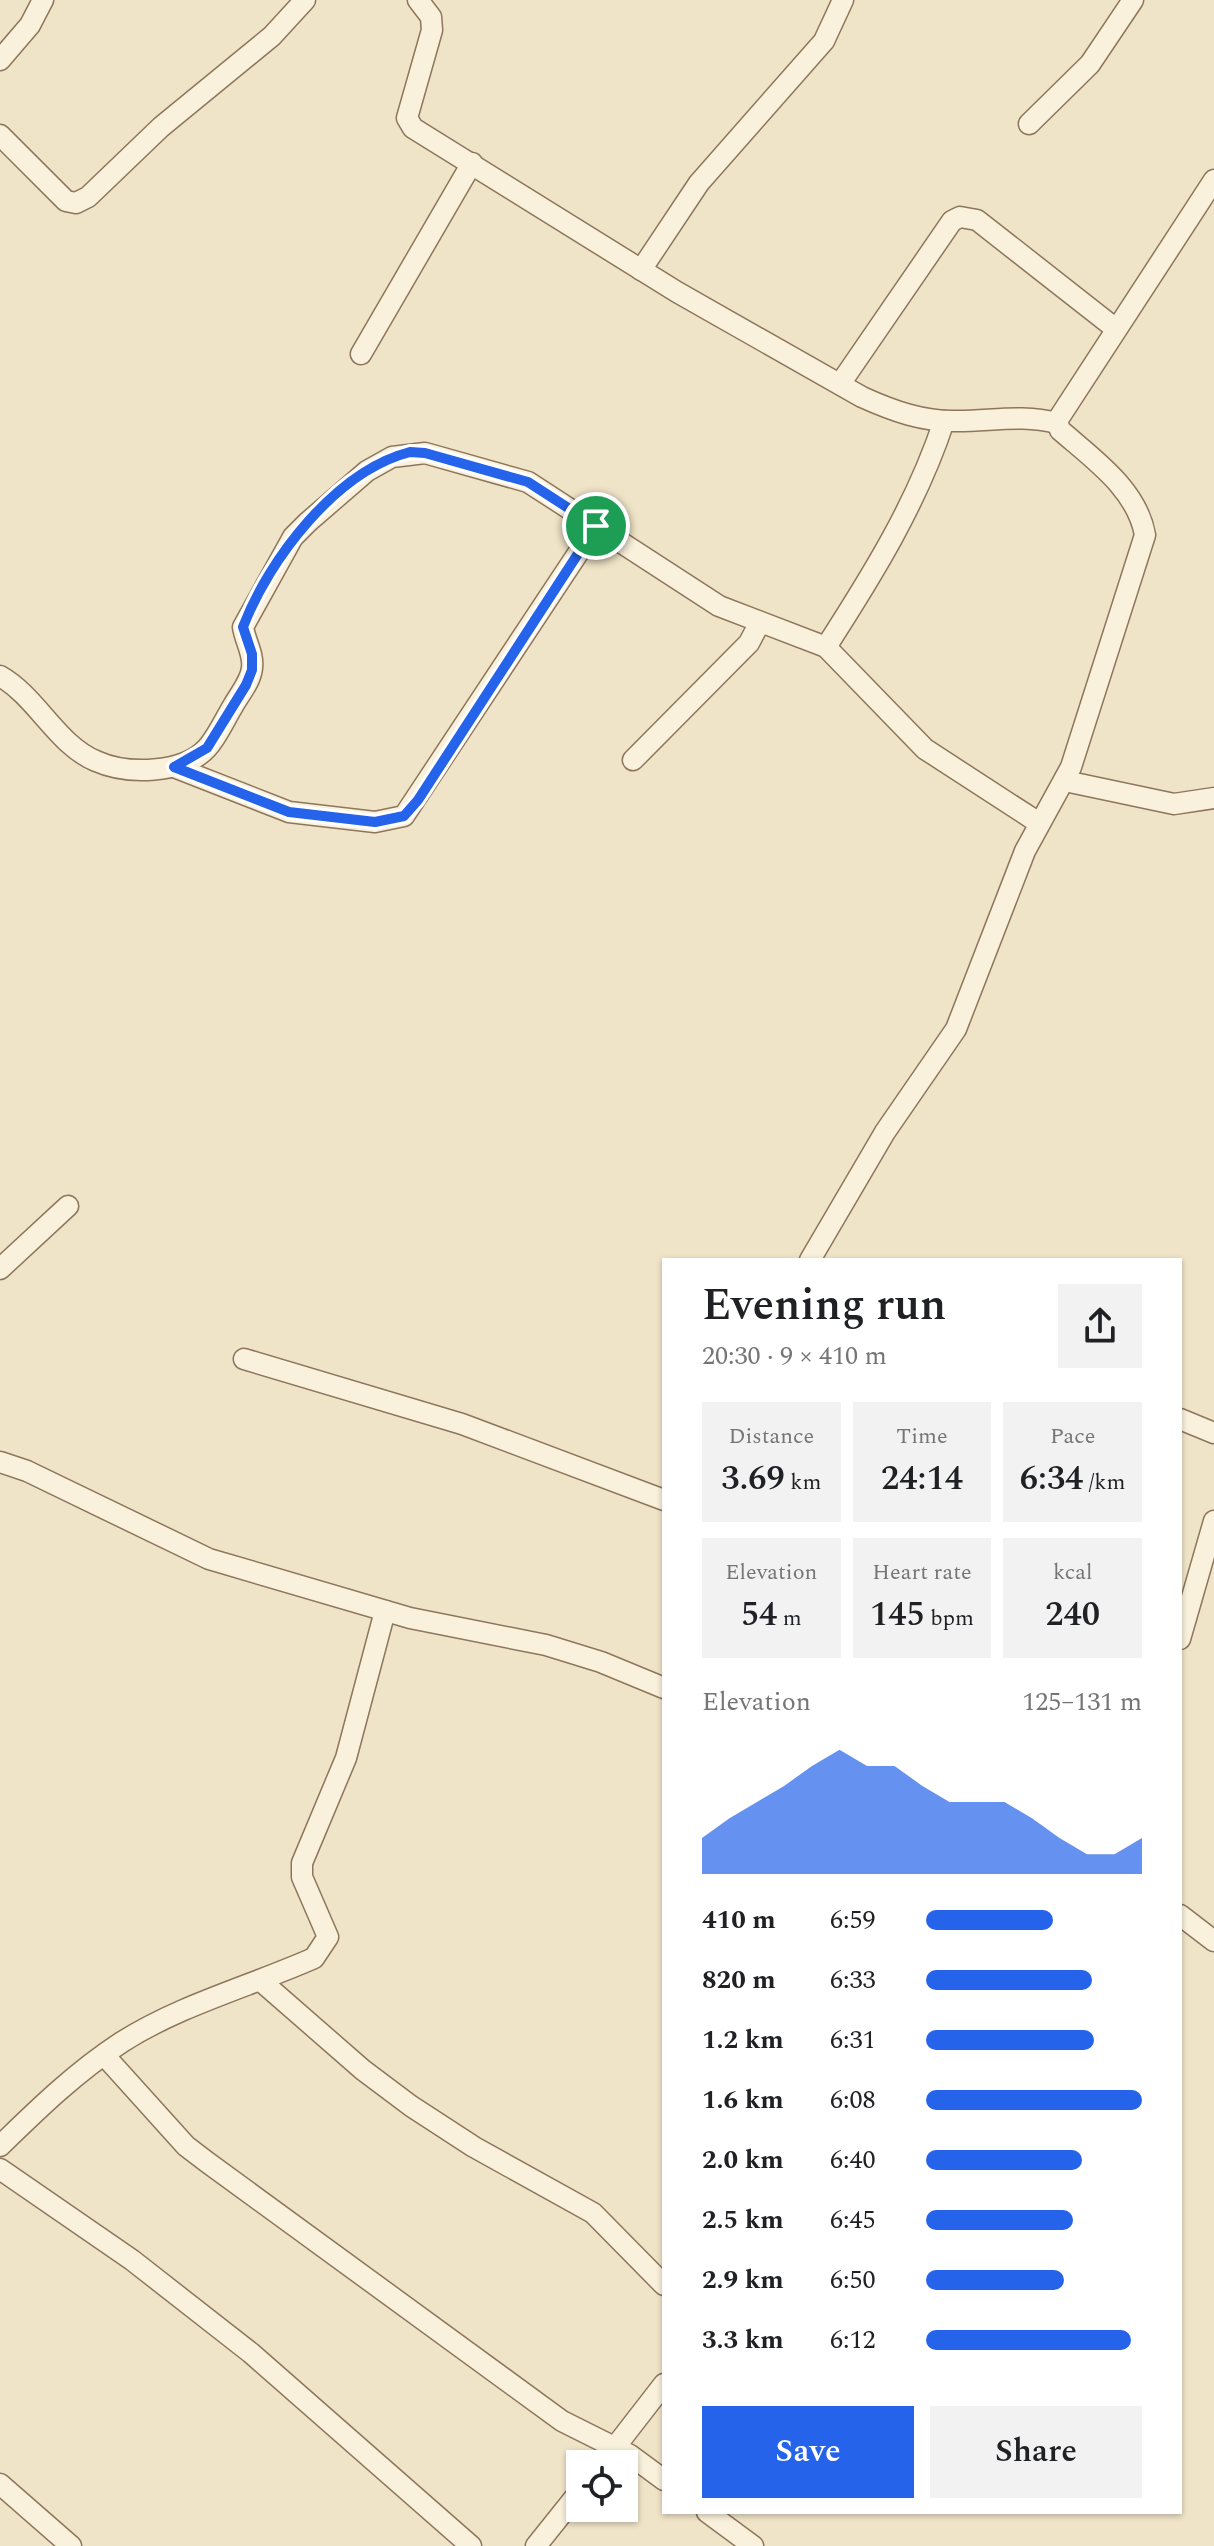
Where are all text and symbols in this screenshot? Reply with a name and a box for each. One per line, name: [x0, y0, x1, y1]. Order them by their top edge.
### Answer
pin: [562, 492, 630, 560]
icon: arrive: [574, 504, 618, 548]
text: Evening run: [702, 1272, 946, 1339]
button: share: [1058, 1284, 1142, 1368]
text: 20:30 · 9 × 410 m: [702, 1336, 887, 1376]
text: Distance: [728, 1420, 814, 1453]
text: Time: [896, 1420, 948, 1453]
text: Pace: [1050, 1420, 1095, 1453]
text: 3.69: [721, 1453, 785, 1505]
text: 24:14: [881, 1453, 963, 1505]
text: 6:34: [1020, 1453, 1083, 1505]
text: km: [785, 1466, 821, 1499]
text: /km: [1083, 1466, 1126, 1499]
text: Elevation: [725, 1556, 817, 1589]
text: Heart rate: [872, 1556, 972, 1589]
text: kcal: [1053, 1556, 1092, 1589]
text: 54: [741, 1589, 777, 1641]
text: 145: [870, 1589, 925, 1641]
text: 240: [1045, 1589, 1100, 1641]
text: m: [777, 1602, 802, 1635]
text: bpm: [925, 1602, 974, 1635]
text: Elevation: [702, 1682, 811, 1722]
text: 125–131 m: [1022, 1682, 1142, 1722]
text: 410 m: [702, 1900, 776, 1940]
text: 6:59: [830, 1900, 876, 1940]
text: 820 m: [702, 1960, 776, 2000]
text: 6:33: [830, 1960, 876, 2000]
text: 1.2 km: [702, 2020, 784, 2060]
text: 6:31: [830, 2020, 876, 2060]
text: 1.6 km: [702, 2080, 784, 2120]
text: 6:08: [830, 2080, 876, 2120]
text: 2.0 km: [702, 2140, 784, 2180]
text: 6:40: [830, 2140, 876, 2180]
text: 2.5 km: [702, 2200, 784, 2240]
text: 6:45: [830, 2200, 876, 2240]
text: 2.9 km: [702, 2260, 784, 2300]
text: 6:50: [830, 2260, 876, 2300]
text: 3.3 km: [702, 2320, 784, 2360]
text: 6:12: [830, 2320, 876, 2360]
button: Save: [702, 2406, 914, 2498]
button: Share: [930, 2406, 1142, 2498]
map controls: [566, 2450, 638, 2522]
button: locate: [566, 2450, 638, 2522]

